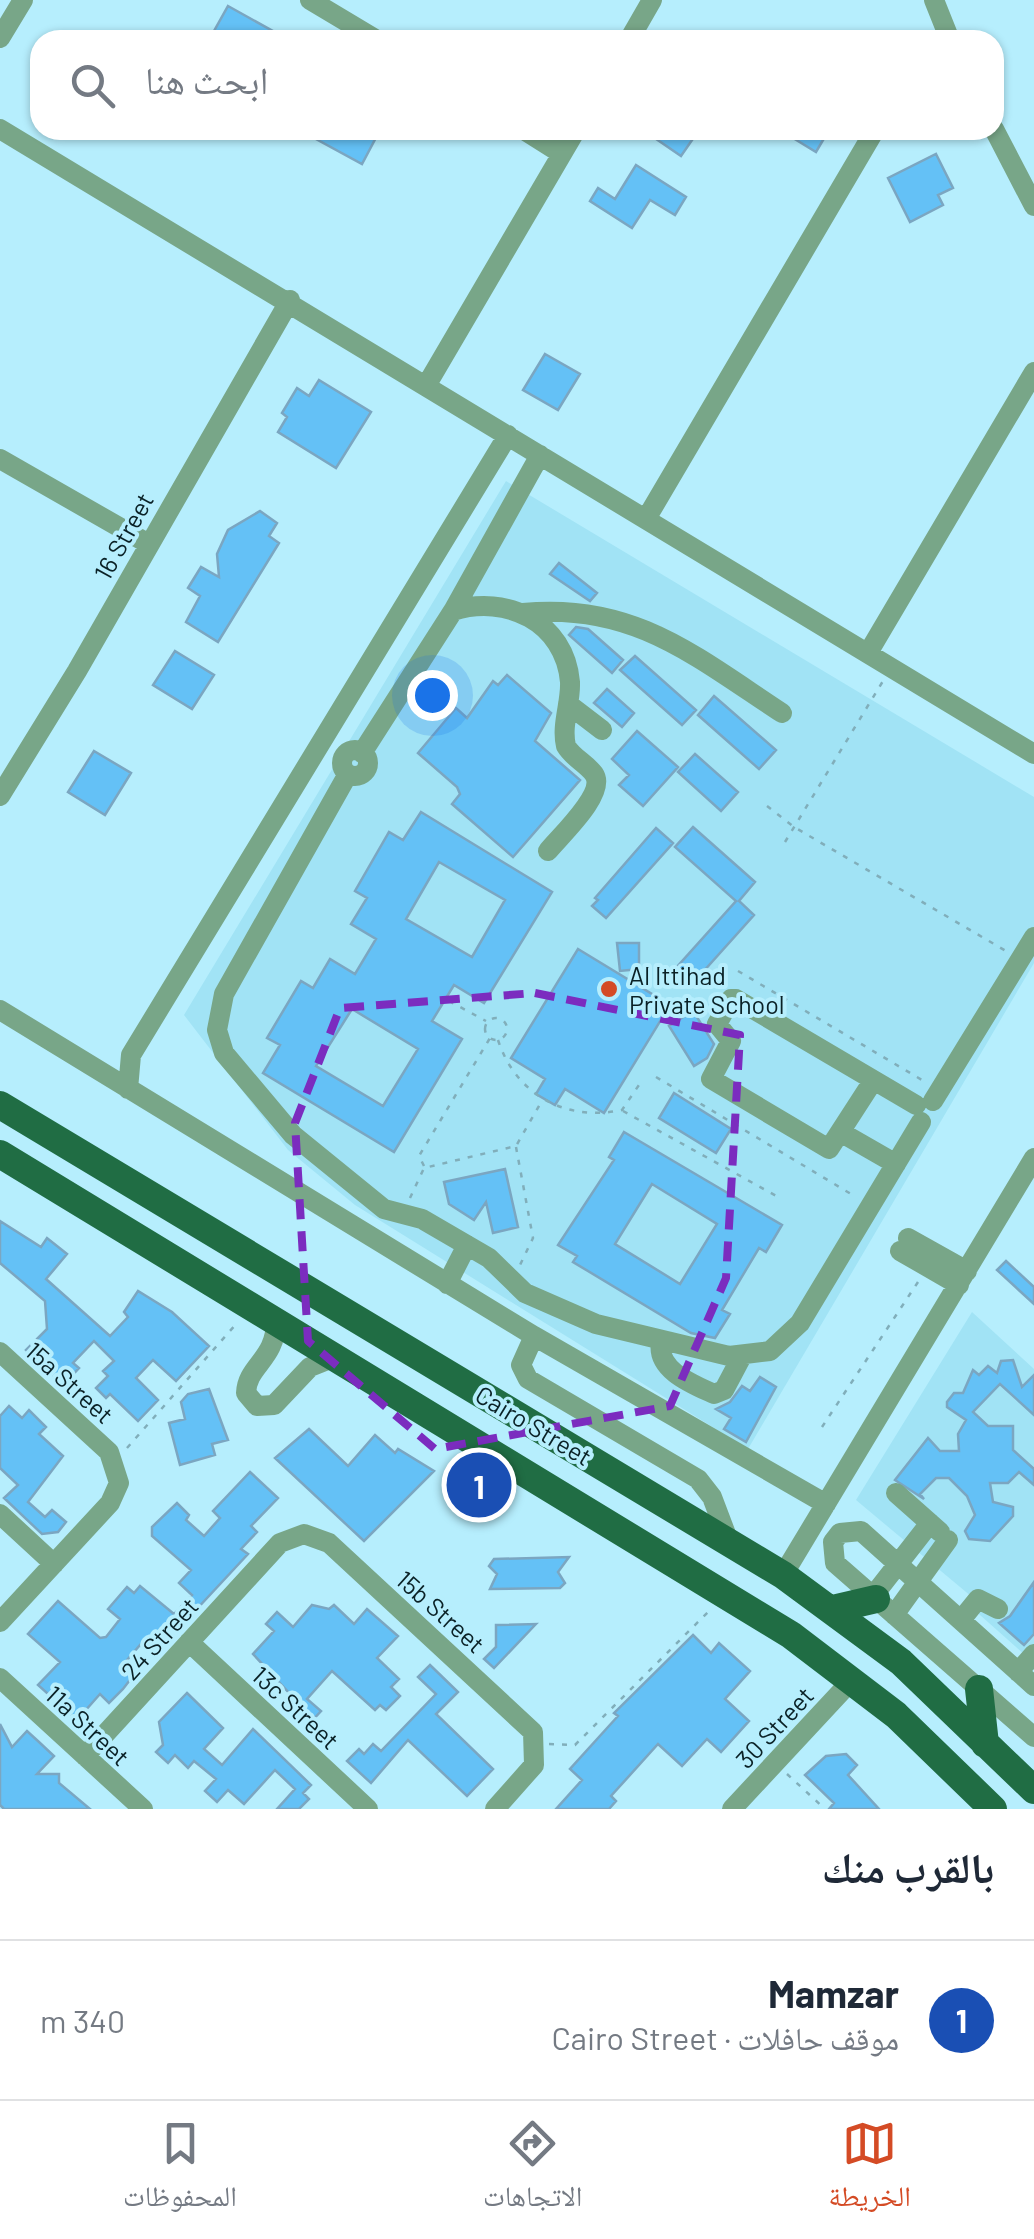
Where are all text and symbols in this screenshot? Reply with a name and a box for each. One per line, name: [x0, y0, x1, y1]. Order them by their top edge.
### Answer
search box: [30, 30, 1004, 140]
text: ابحث هنا: [145, 56, 268, 102]
icon: search: [65, 58, 120, 113]
street label: 16 Street: [87, 487, 159, 585]
your location: [407, 670, 458, 721]
place label: Al Ittihad Private School: [629, 960, 785, 1019]
marker: Al Ittihad Private School: [598, 978, 620, 1000]
street label: 15a Street: [20, 1335, 120, 1429]
street label: Cairo Street: [471, 1379, 597, 1471]
pin: 1: [446, 1448, 512, 1522]
street label: 15b Street: [391, 1564, 491, 1658]
street label: 24 Street: [114, 1591, 204, 1685]
street label: 13c Street: [246, 1659, 346, 1755]
street label: 11a Street: [40, 1679, 136, 1771]
street label: 30 Street: [729, 1680, 819, 1774]
text: بالقرب منك: [822, 1841, 994, 1891]
text: Mamzar: [768, 1970, 899, 2016]
text: 340 m: [40, 2001, 125, 2039]
text: 1: [956, 2001, 967, 2039]
text: موقف حافلات · Cairo Street: [551, 2018, 899, 2056]
tab: المحفوظات: [123, 2116, 237, 2224]
tab: الاتجاهات: [483, 2116, 582, 2224]
tab: الخريطة: [829, 2116, 911, 2224]

